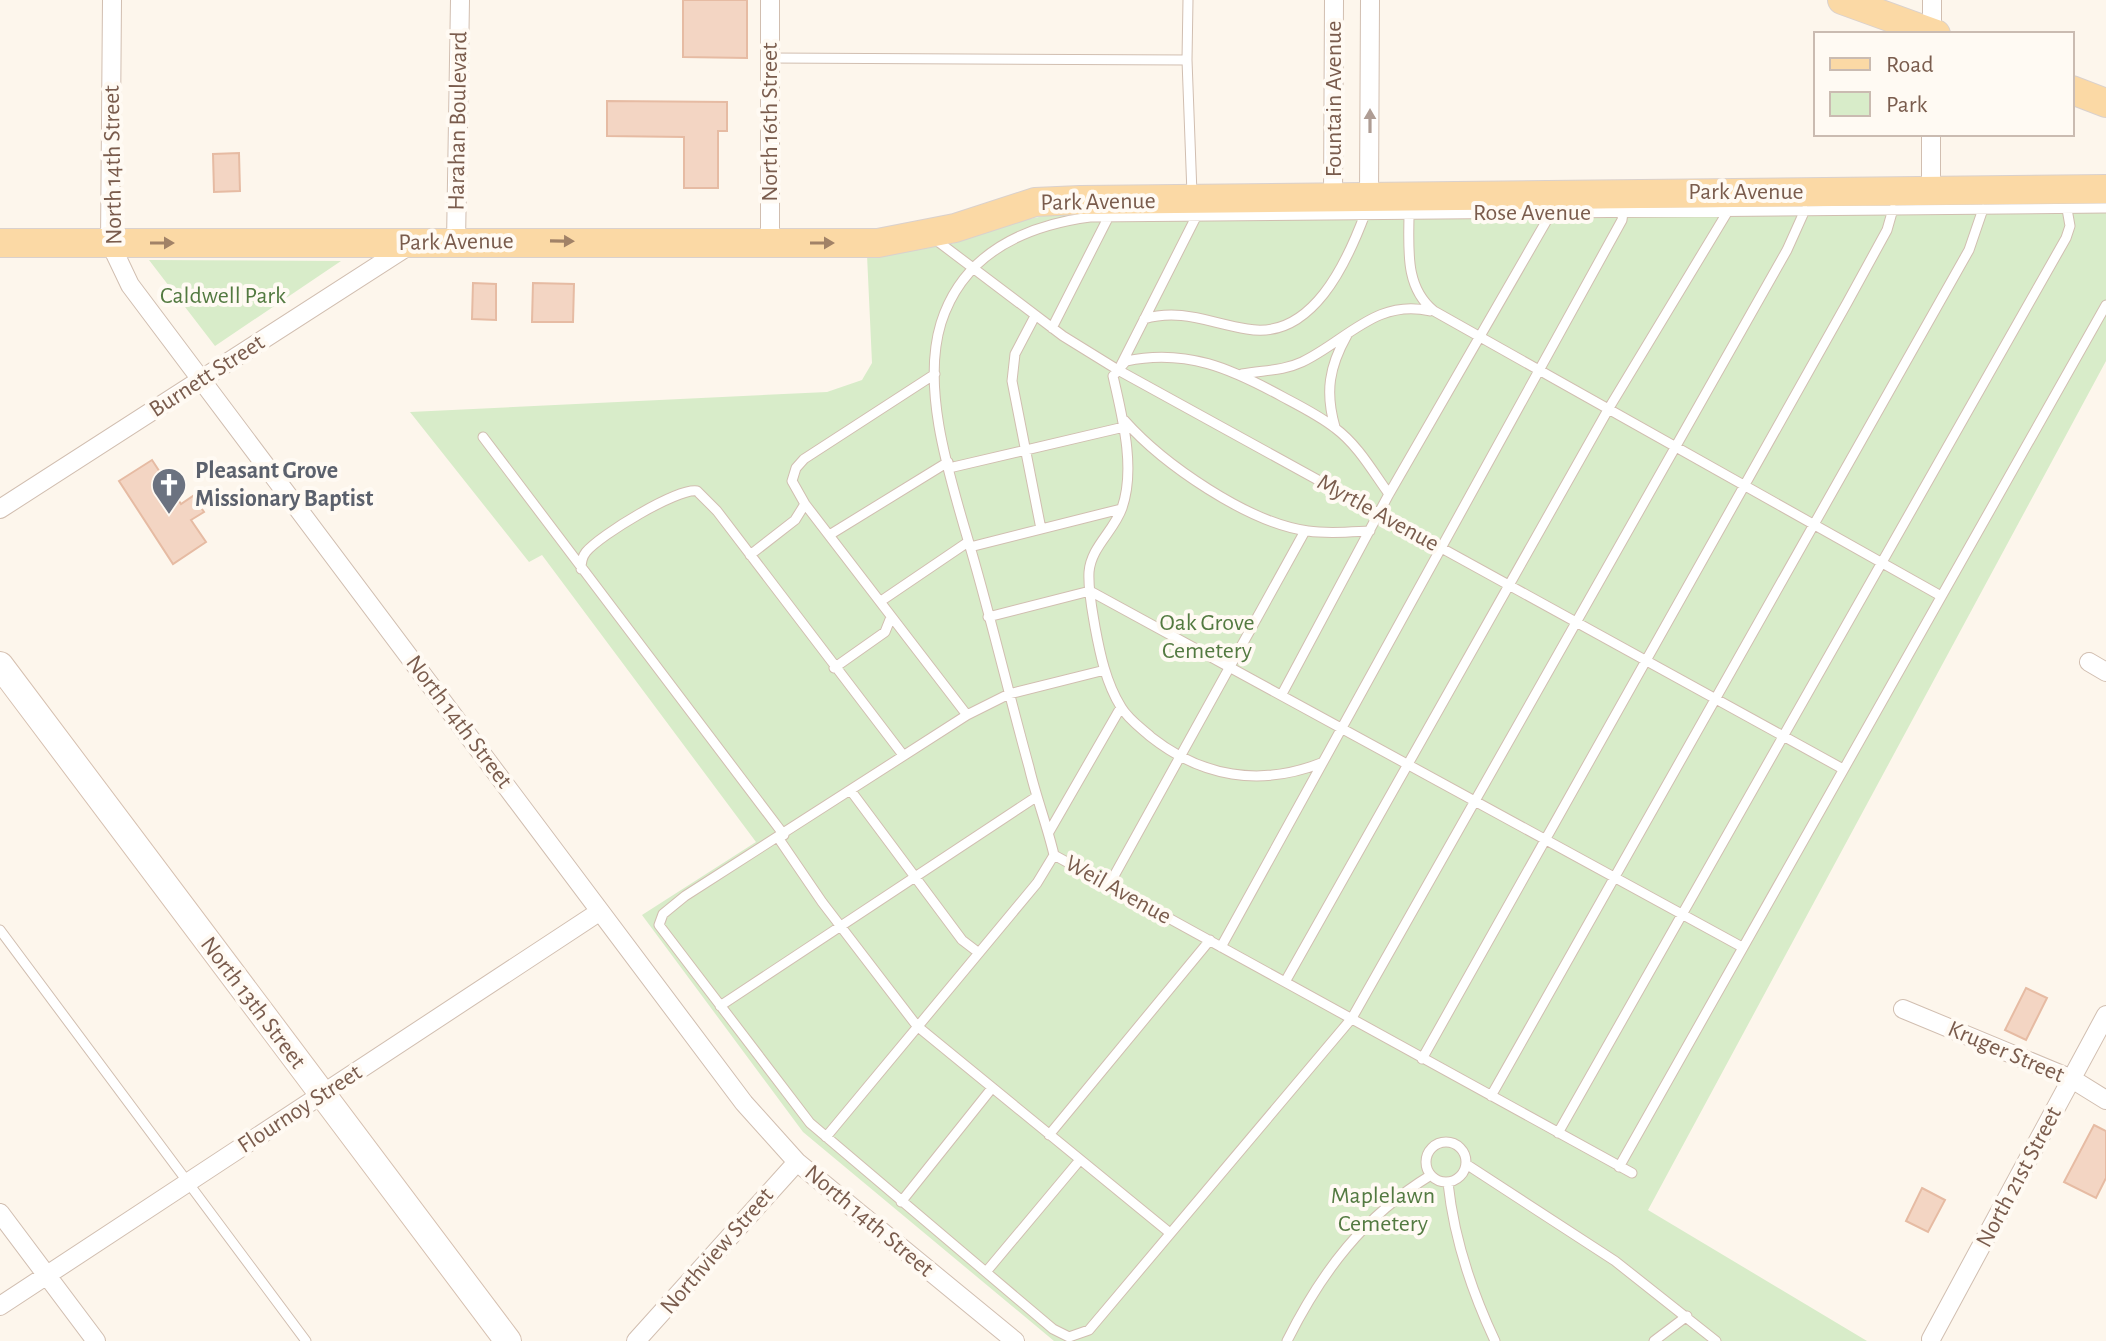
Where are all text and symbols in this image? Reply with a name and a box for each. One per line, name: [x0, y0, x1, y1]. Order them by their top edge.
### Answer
street label: Fountain Avenue: [1322, 21, 1346, 177]
street label: Harahan Boulevard: [444, 31, 472, 211]
legend: [1814, 32, 2074, 136]
street label: North 16th Street: [758, 42, 782, 202]
text: Road: [1886, 53, 1934, 77]
street label: North 14th Street: [100, 85, 126, 245]
text: Park: [1886, 93, 1927, 117]
one-way arrow: [1364, 108, 1376, 133]
street label: Park Avenue: [1688, 180, 1804, 204]
street label: Park Avenue: [1040, 189, 1156, 215]
street label: Rose Avenue: [1473, 201, 1591, 225]
street label: Park Avenue: [398, 229, 514, 255]
one-way arrow: [550, 235, 575, 248]
one-way arrow: [150, 237, 175, 249]
one-way arrow: [810, 237, 835, 249]
park label: Caldwell Park: [160, 284, 286, 308]
street label: Burnett Street: [145, 330, 269, 422]
place label: Pleasant Grove Missionary Baptist: [195, 459, 373, 511]
church icon: Pleasant Grove Missionary Baptist: [150, 466, 188, 516]
street label: Myrtle Avenue: [1313, 470, 1443, 556]
park label: Oak Grove Cemetery: [1159, 611, 1255, 663]
street label: North 14th Street: [401, 651, 517, 793]
street label: Weil Avenue: [1061, 851, 1175, 929]
street label: North 13th Street: [196, 933, 310, 1074]
street label: Kruger Street: [1944, 1017, 2068, 1087]
street label: Flournoy Street: [234, 1060, 367, 1158]
street label: North 21st Street: [1972, 1102, 2066, 1251]
street label: North 14th Street: [800, 1160, 938, 1282]
street label: Northview Street: [656, 1183, 778, 1319]
park label: Maplelawn Cemetery: [1331, 1184, 1435, 1236]

